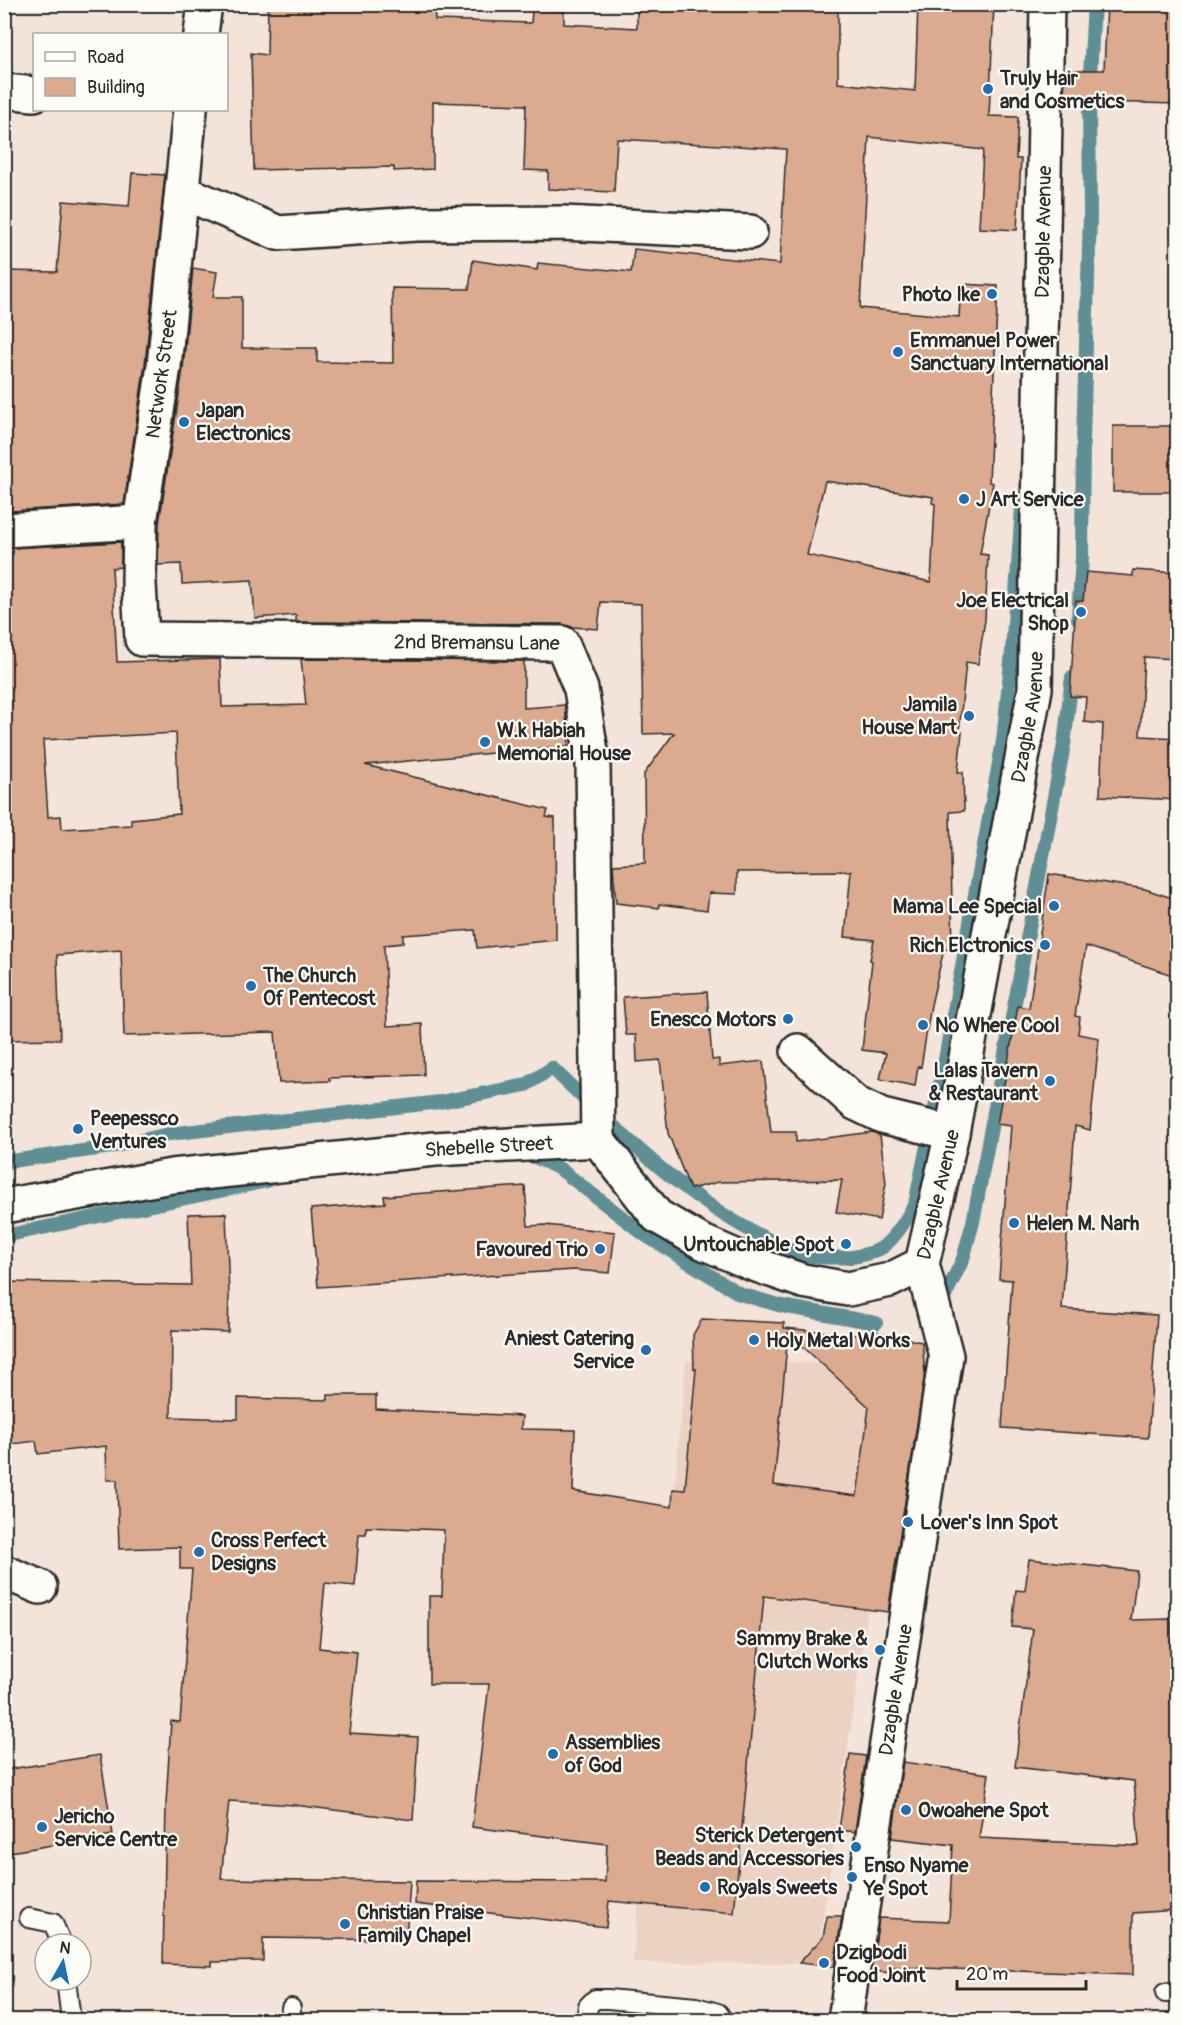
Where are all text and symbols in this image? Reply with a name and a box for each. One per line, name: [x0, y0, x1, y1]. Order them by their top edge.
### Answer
legend: [33, 33, 228, 111]
text: Road: [87, 46, 124, 69]
place label: Truly Hair and Cosmetics: [999, 66, 1125, 114]
text: Building: [87, 76, 145, 99]
marker: Truly Hair and Cosmetics: [981, 82, 995, 96]
street label: Dzagble Avenue: [1030, 165, 1057, 298]
place label: Photo Ike: [902, 282, 981, 307]
marker: Photo Ike: [985, 287, 999, 301]
street label: Network Street: [140, 307, 183, 440]
place label: Emmanuel Power Sanctuary International: [910, 328, 1109, 376]
marker: Emmanuel Power Sanctuary International: [891, 345, 905, 359]
place label: Japan Electronics: [196, 398, 291, 446]
marker: Japan Electronics: [177, 415, 191, 429]
place label: J Art Service: [976, 487, 1085, 512]
marker: J Art Service: [957, 492, 971, 506]
place label: Joe Electrical Shop: [956, 588, 1070, 636]
marker: Joe Electrical Shop: [1074, 605, 1088, 619]
street label: 2nd Bremansu Lane: [394, 629, 560, 656]
street label: Dzagble Avenue: [1006, 651, 1049, 785]
place label: Jamila House Mart: [862, 692, 958, 740]
marker: Jamila House Mart: [962, 709, 976, 723]
place label: W.k Habiah Memorial House: [497, 718, 632, 766]
marker: W.k Habiah Memorial House: [478, 735, 492, 749]
place label: Mama Lee Special: [893, 894, 1042, 919]
marker: Mama Lee Special: [1047, 899, 1061, 913]
place label: Rich Elctronics: [909, 933, 1033, 958]
marker: Rich Elctronics: [1038, 938, 1052, 952]
place label: The Church Of Pentecost: [262, 963, 377, 1011]
marker: The Church Of Pentecost: [244, 979, 258, 993]
place label: Enesco Motors: [650, 1007, 776, 1032]
marker: Enesco Motors: [781, 1012, 795, 1026]
place label: No Where Cool: [935, 1013, 1059, 1038]
marker: No Where Cool: [916, 1018, 930, 1032]
place label: Lalas Tavern & Restaurant: [929, 1058, 1039, 1106]
marker: Lalas Tavern & Restaurant: [1043, 1074, 1057, 1088]
place label: Peepessco Ventures: [90, 1106, 179, 1154]
marker: Peepessco Ventures: [71, 1122, 85, 1136]
street label: Dzagble Avenue: [911, 1127, 965, 1262]
street label: Shebelle Street: [423, 1130, 555, 1163]
place label: Helen M. Narh: [1026, 1211, 1139, 1236]
marker: Helen M. Narh: [1007, 1216, 1021, 1230]
place label: Untouchable Spot: [683, 1232, 835, 1257]
place label: Favoured Trio: [475, 1237, 588, 1262]
marker: Untouchable Spot: [839, 1237, 853, 1251]
marker: Favoured Trio: [593, 1242, 607, 1256]
place label: Aniest Catering Service: [504, 1326, 635, 1374]
place label: Holy Metal Works: [766, 1328, 910, 1353]
marker: Holy Metal Works: [747, 1333, 761, 1347]
marker: Aniest Catering Service: [639, 1343, 653, 1357]
place label: Lover's Inn Spot: [920, 1510, 1059, 1535]
marker: Lover's Inn Spot: [901, 1515, 915, 1529]
place label: Cross Perfect Designs: [211, 1528, 327, 1576]
marker: Cross Perfect Designs: [192, 1545, 206, 1559]
street label: Dzagble Avenue: [873, 1622, 918, 1757]
place label: Sammy Brake & Clutch Works: [736, 1626, 868, 1674]
marker: Sammy Brake & Clutch Works: [873, 1643, 887, 1657]
place label: Assemblies of God: [564, 1730, 660, 1778]
marker: Assemblies of God: [546, 1747, 560, 1761]
place label: Owoahene Spot: [918, 1798, 1049, 1823]
marker: Owoahene Spot: [899, 1803, 913, 1817]
place label: Jericho Service Centre: [54, 1804, 178, 1852]
marker: Jericho Service Centre: [35, 1820, 49, 1834]
place label: Sterick Detergent Beads and Accessories: [655, 1823, 845, 1871]
marker: Sterick Detergent Beads and Accessories: [849, 1840, 863, 1854]
place label: Enso Nyame Ye Spot: [863, 1853, 969, 1901]
marker: Enso Nyame Ye Spot: [845, 1870, 859, 1884]
place label: Royals Sweets: [717, 1875, 837, 1900]
marker: Royals Sweets: [698, 1880, 712, 1894]
place label: Christian Praise Family Chapel: [357, 1900, 485, 1948]
marker: Christian Praise Family Chapel: [338, 1917, 352, 1931]
north arrow: [33, 1932, 93, 1992]
text: N: [58, 1937, 72, 1959]
place label: Dzigbodi Food Joint: [836, 1940, 926, 1988]
scale bar: [957, 1953, 1086, 1991]
marker: Dzigbodi Food Joint: [817, 1956, 831, 1970]
text: 20 m: [966, 1963, 1008, 1986]

